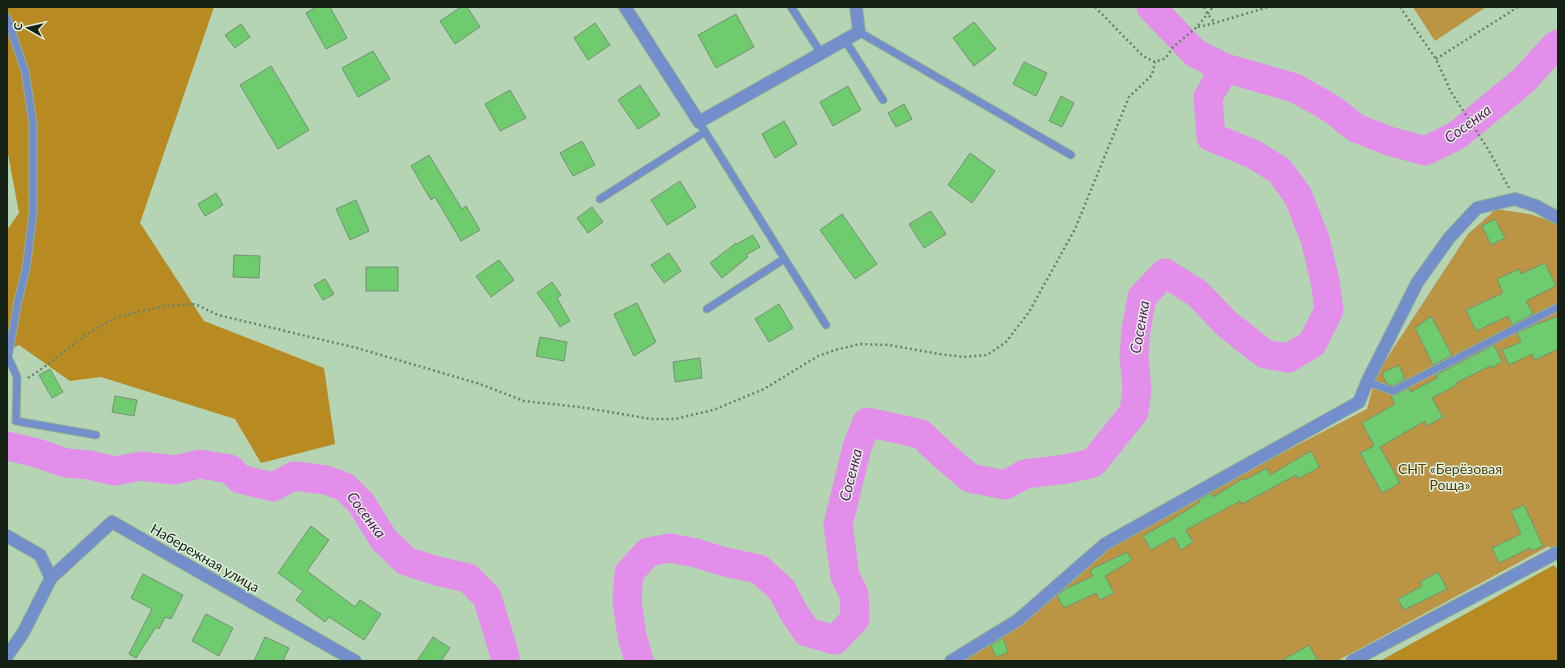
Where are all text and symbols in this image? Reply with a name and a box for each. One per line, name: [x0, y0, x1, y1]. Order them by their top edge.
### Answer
north arrow: [8, 8, 48, 48]
text: С: [11, 21, 25, 31]
water label: Сосенка: [1441, 100, 1495, 146]
water label: Сосенка: [1126, 299, 1153, 355]
water label: Сосенка: [835, 446, 865, 503]
park label: СНТ «Берёзовая Роща»: [1398, 460, 1502, 493]
water label: Сосенка: [344, 488, 390, 541]
street label: Набережная улица: [148, 520, 263, 596]

